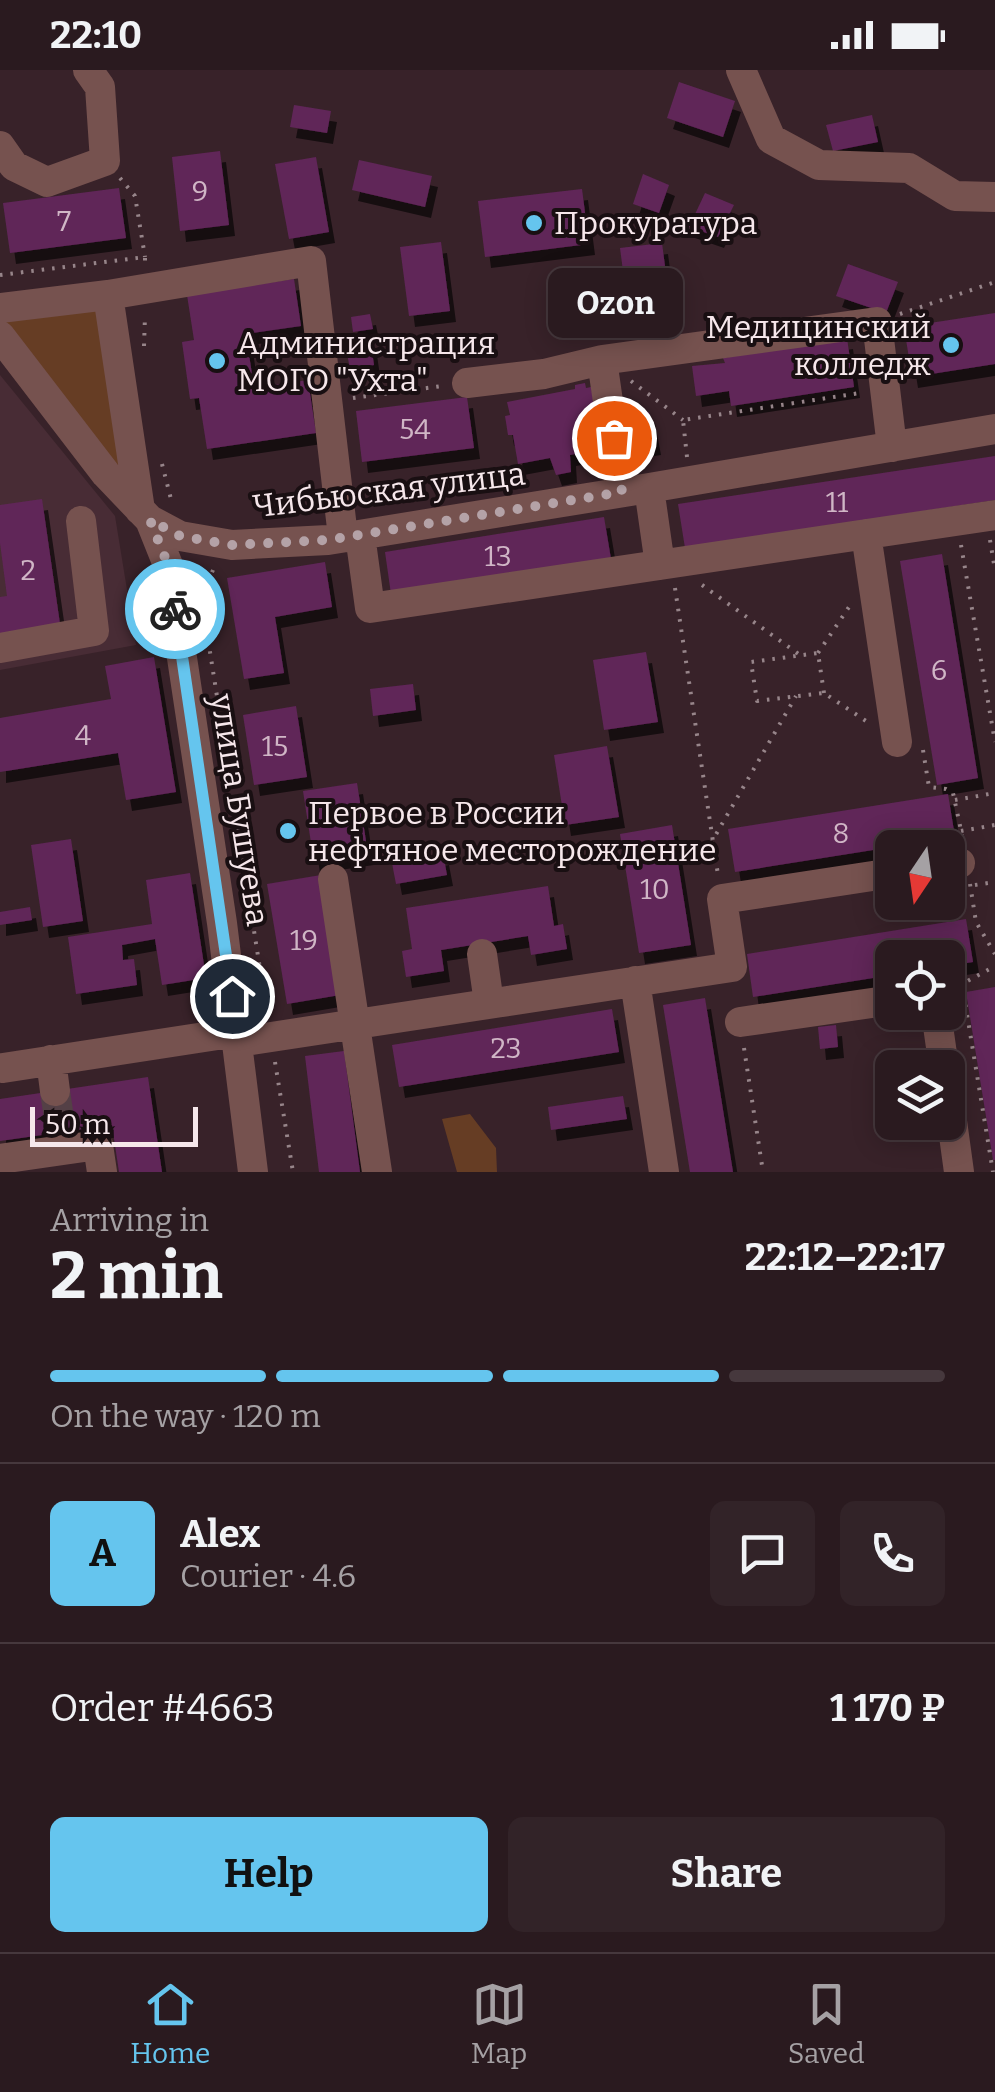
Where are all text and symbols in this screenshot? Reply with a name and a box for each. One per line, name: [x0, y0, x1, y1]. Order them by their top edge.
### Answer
text: 22:10: [50, 12, 142, 58]
house number: 9: [192, 175, 208, 208]
place label: Прокуратура: [554, 204, 757, 242]
house number: 7: [57, 205, 71, 238]
marker: Прокуратура: [523, 212, 545, 234]
callout: Ozon: [546, 268, 682, 338]
text: Ozon: [576, 284, 655, 322]
place label: Медицинский колледж: [706, 308, 931, 383]
place label: Администрация МОГО "Ухта": [237, 324, 495, 399]
marker: Медицинский колледж: [940, 334, 962, 356]
marker: Администрация МОГО "Ухта": [206, 350, 228, 372]
pin: [572, 396, 657, 481]
icon: bag: [587, 411, 642, 466]
house number: 54: [399, 413, 431, 446]
street label: Чибьюская улица: [251, 454, 527, 526]
house number: 11: [826, 486, 849, 519]
house number: 13: [484, 540, 512, 573]
house number: 2: [20, 554, 36, 587]
courier: [125, 559, 225, 659]
icon: bike: [148, 582, 203, 637]
house number: 6: [931, 654, 947, 687]
street label: улица Бушуева: [203, 690, 277, 929]
house number: 4: [75, 719, 91, 752]
house number: 15: [262, 730, 288, 763]
place label: Первое в России нефтяное месторождение: [308, 794, 717, 869]
house number: 8: [833, 817, 849, 850]
marker: Первое в России нефтяное месторождение: [277, 820, 299, 842]
north arrow: [875, 830, 965, 920]
map controls: [875, 830, 965, 1140]
house number: 10: [640, 873, 670, 906]
house number: 19: [290, 924, 318, 957]
button: locate: [875, 940, 965, 1030]
pin: [190, 954, 275, 1039]
icon: home: [205, 969, 260, 1024]
house number: 23: [490, 1032, 522, 1065]
button: layers: [875, 1050, 965, 1140]
scale bar: [30, 1102, 198, 1146]
text: 50 m: [45, 1108, 110, 1141]
text: Arriving in: [50, 1201, 209, 1239]
text: 22:12–22:17: [745, 1234, 945, 1280]
text: 2 min: [50, 1237, 223, 1315]
text: On the way · 120 m: [50, 1397, 321, 1435]
button: chat: [710, 1501, 815, 1606]
button: phone: [840, 1501, 945, 1606]
text: Alex: [180, 1511, 260, 1557]
text: A: [89, 1530, 116, 1576]
text: Courier · 4.6: [180, 1557, 356, 1595]
text: Order #4663: [50, 1685, 275, 1731]
text: 1 170 ₽: [830, 1685, 945, 1731]
button: Help: [50, 1817, 488, 1932]
button: Share: [508, 1817, 945, 1932]
tab: Home: [130, 1977, 210, 2070]
tab: Map: [471, 1977, 527, 2070]
tab: Saved: [788, 1977, 865, 2070]

